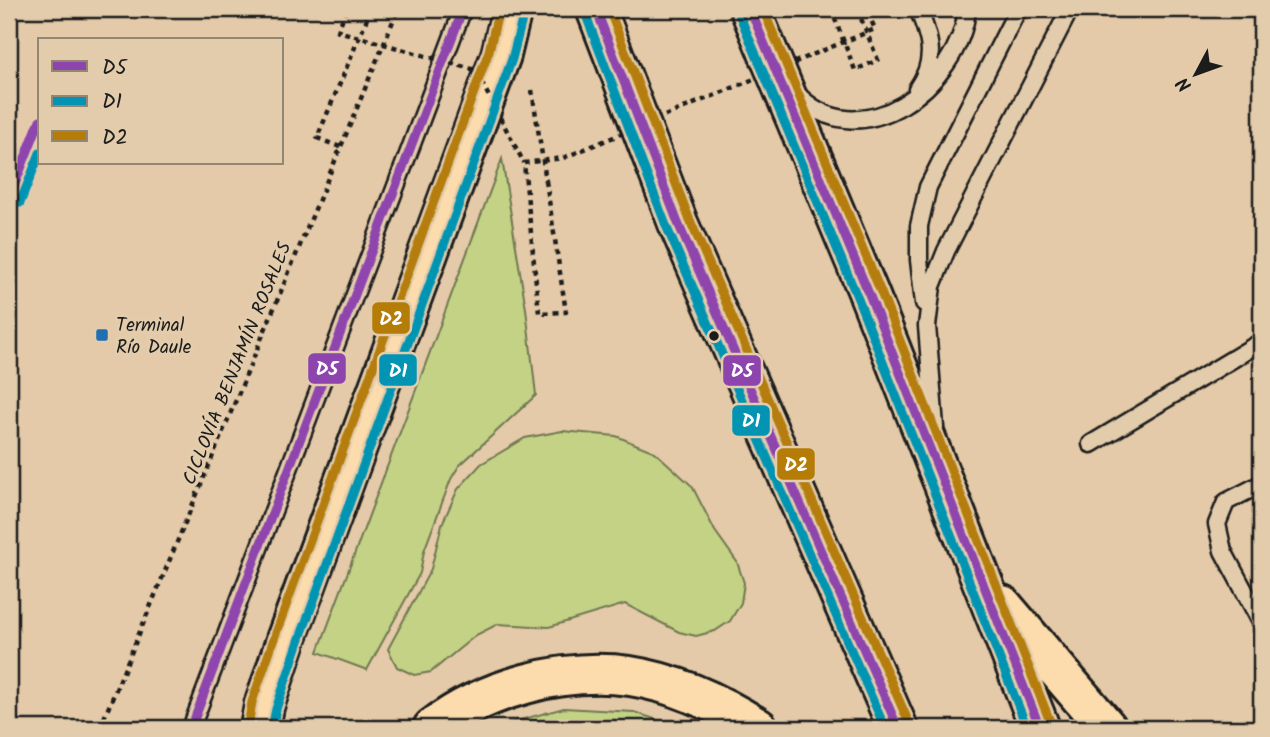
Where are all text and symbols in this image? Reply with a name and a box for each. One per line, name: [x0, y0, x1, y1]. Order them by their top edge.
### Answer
legend: [38, 38, 284, 164]
north arrow: [1162, 38, 1232, 108]
text: D5: [102, 52, 129, 85]
text: N: [1169, 69, 1200, 98]
text: D1: [102, 86, 122, 119]
text: D2: [102, 122, 128, 155]
street label: CICLOVÍA BENJAMÍN ROSALES: [175, 238, 300, 490]
line badge: D2: [371, 301, 411, 335]
text: D2: [379, 305, 403, 335]
place label: Terminal Río Daule: [116, 311, 192, 363]
marker: Terminal Río Daule: [94, 327, 110, 343]
unlabelled marker: [707, 329, 721, 343]
line badge: D5: [307, 352, 347, 385]
line badge: D1: [378, 353, 418, 387]
line badge: D5: [722, 354, 762, 387]
text: D5: [316, 355, 340, 385]
text: D1: [389, 357, 407, 387]
text: D5: [731, 357, 755, 387]
line badge: D1: [731, 404, 771, 437]
text: D1: [742, 407, 760, 437]
line badge: D2: [776, 447, 816, 481]
text: D2: [784, 451, 808, 481]

